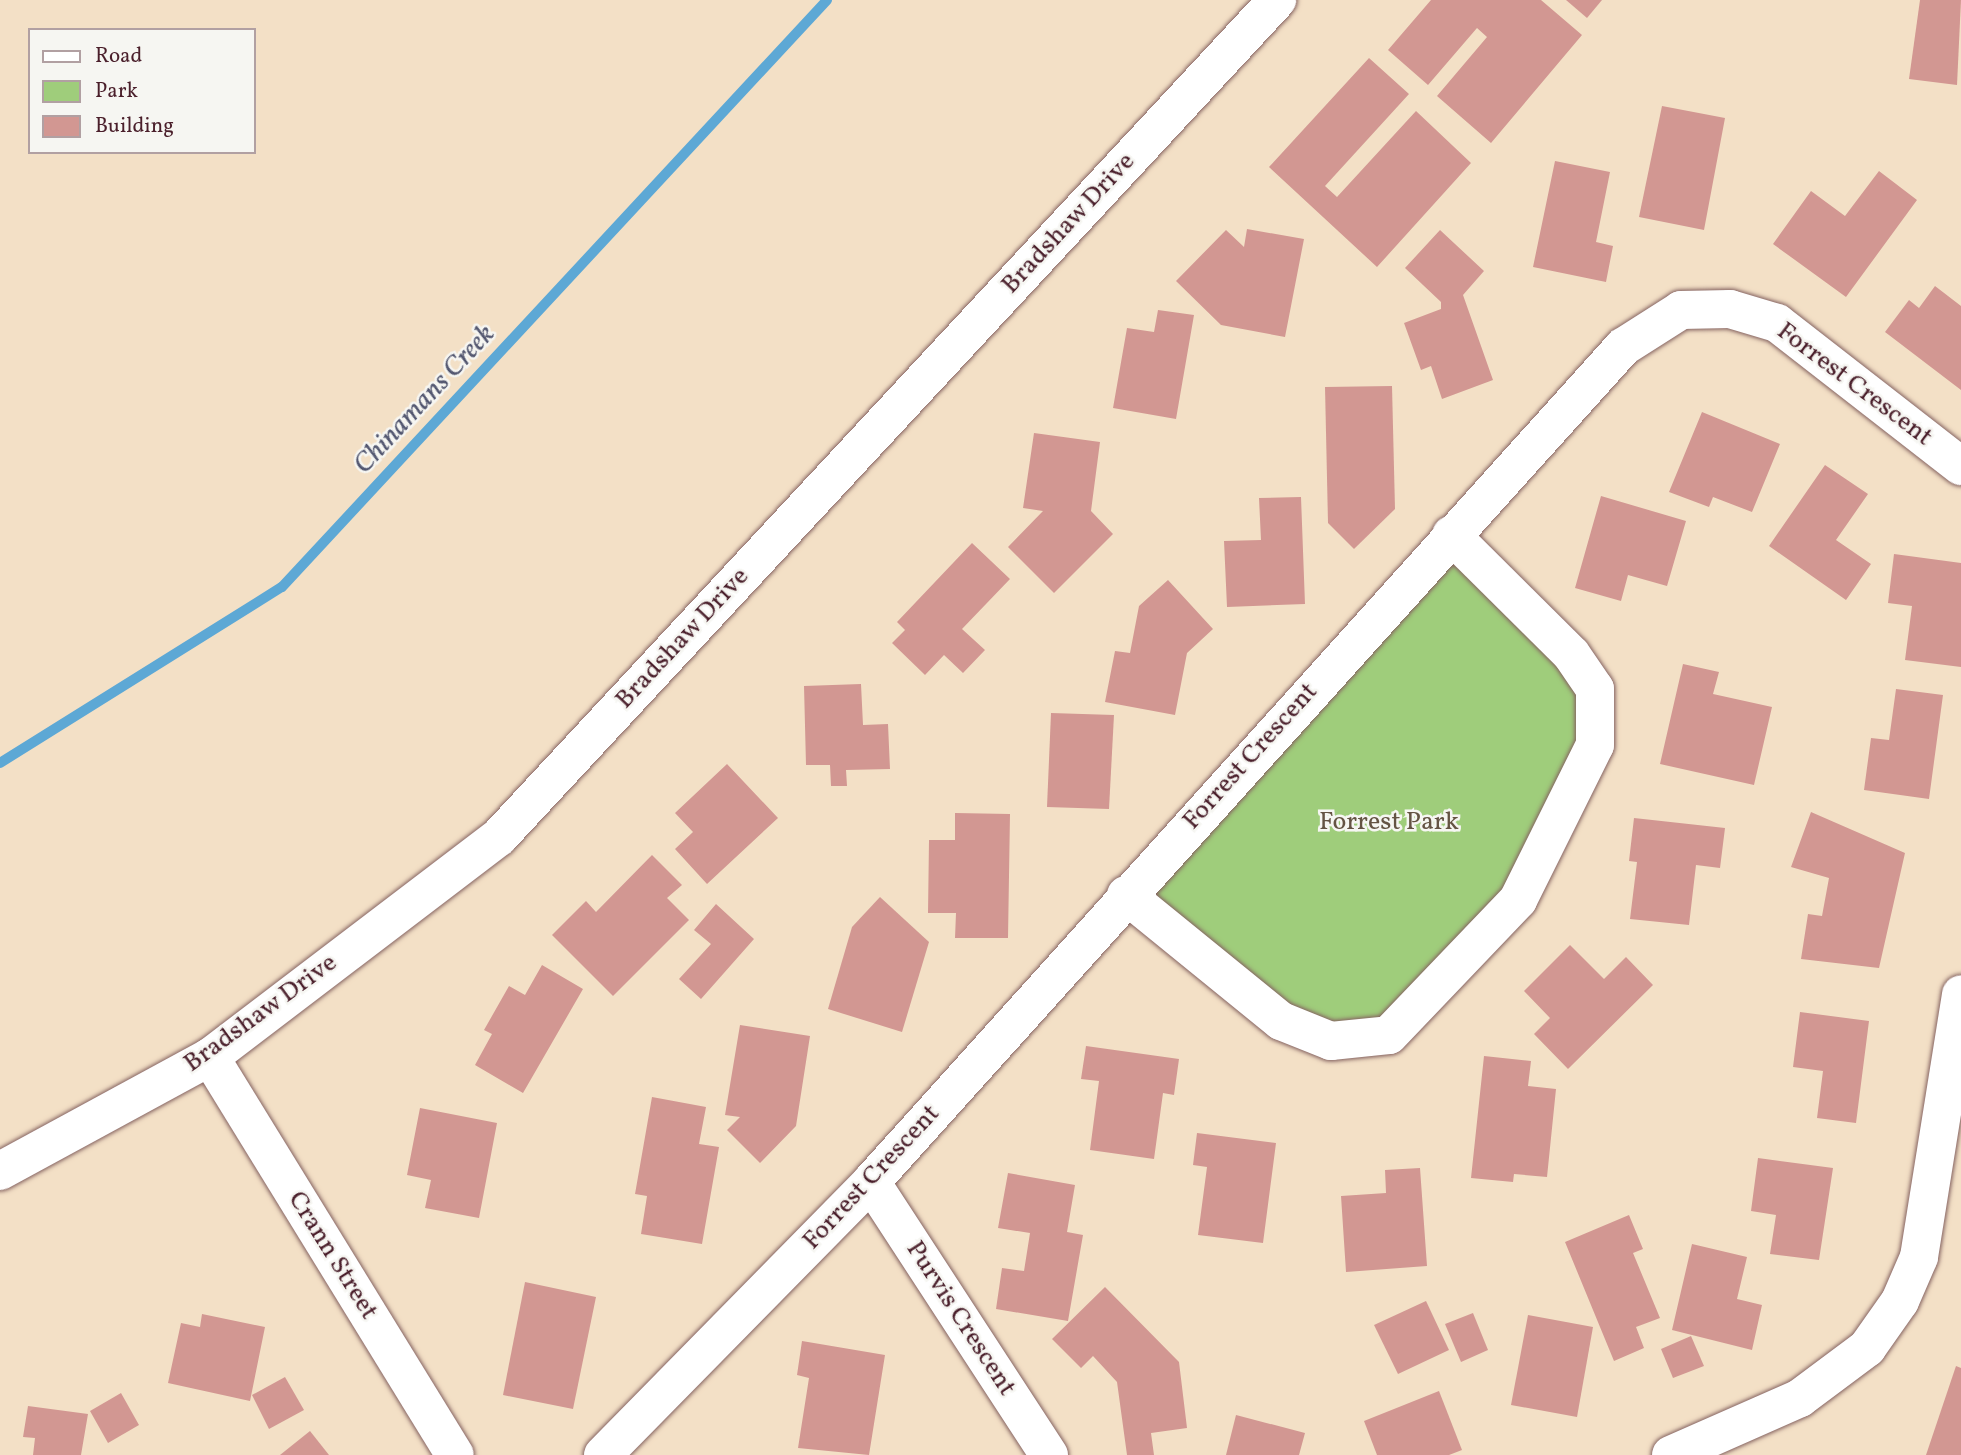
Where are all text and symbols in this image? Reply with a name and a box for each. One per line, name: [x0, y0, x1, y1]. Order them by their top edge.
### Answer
legend: [28, 28, 256, 154]
text: Road: [95, 42, 142, 71]
text: Park: [95, 77, 138, 106]
text: Building: [95, 112, 174, 141]
street label: Bradshaw Drive: [995, 147, 1143, 301]
street label: Forrest Crescent: [1770, 316, 1938, 454]
water label: Chinamans Creek: [347, 318, 503, 482]
street label: Bradshaw Drive: [609, 562, 757, 716]
street label: Forrest Crescent: [1177, 677, 1325, 837]
park label: Forrest Park: [1319, 807, 1459, 839]
street label: Bradshaw Drive: [178, 948, 344, 1080]
street label: Forrest Crescent: [797, 1099, 947, 1257]
street label: Crann Street: [280, 1186, 384, 1326]
street label: Purvis Crescent: [898, 1236, 1022, 1402]

